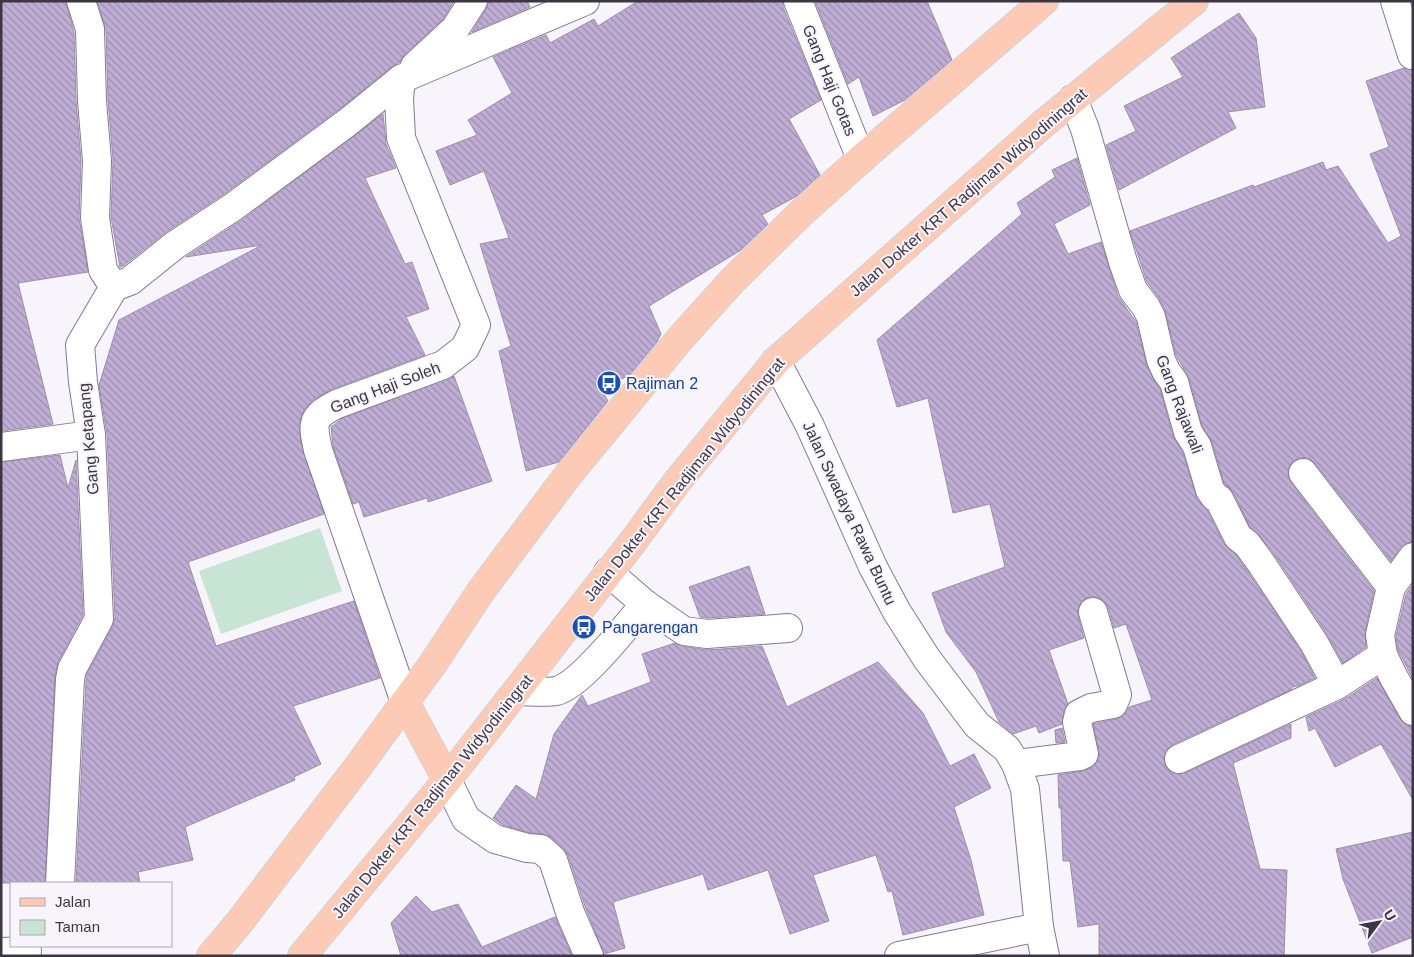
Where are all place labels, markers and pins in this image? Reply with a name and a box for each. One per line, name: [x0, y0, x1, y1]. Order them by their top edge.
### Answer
bus stop icon: Rajiman 2: [596, 370, 622, 396]
place label: Rajiman 2: [626, 375, 698, 392]
bus stop icon: Pangarengan: [571, 614, 597, 640]
place label: Pangarengan: [602, 619, 698, 636]

